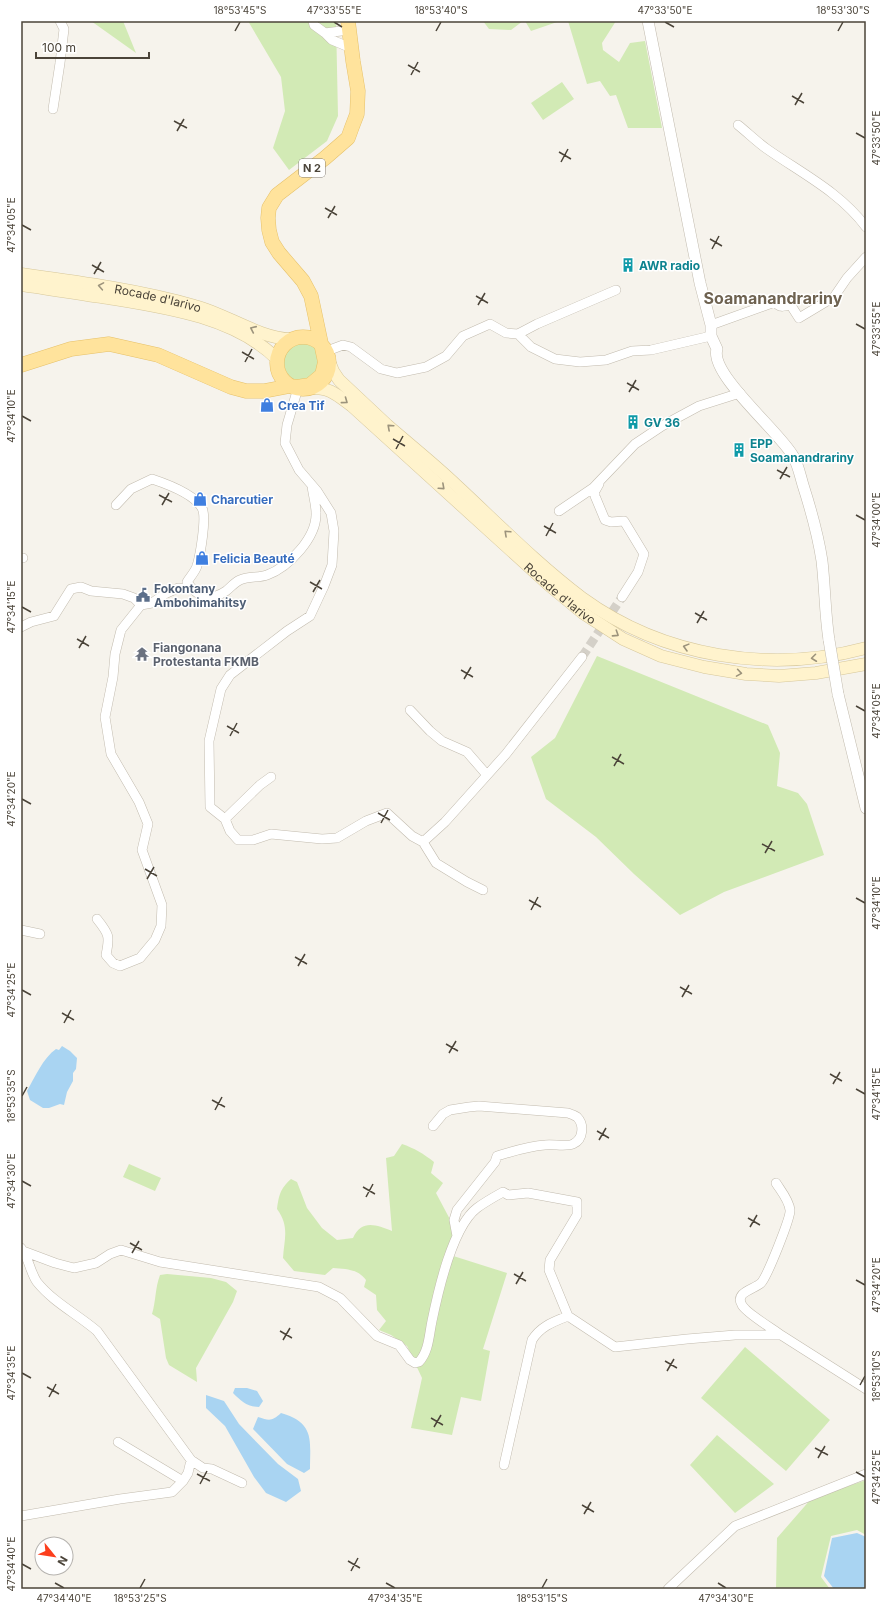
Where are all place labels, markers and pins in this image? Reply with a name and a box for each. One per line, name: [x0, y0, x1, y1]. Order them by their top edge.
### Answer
building icon: AWR radio: [620, 257, 636, 273]
place label: AWR radio: [639, 258, 700, 273]
shop icon: Crea Tif: [259, 397, 275, 413]
place label: Crea Tif: [278, 398, 325, 413]
building icon: GV 36: [625, 414, 641, 430]
place label: GV 36: [644, 415, 680, 430]
place label: EPP Soamanandrariny: [750, 436, 855, 465]
building icon: EPP Soamanandrariny: [731, 442, 747, 458]
shop icon: Charcutier: [192, 491, 208, 507]
place label: Charcutier: [211, 492, 273, 507]
shop icon: Felicia Beauté: [194, 550, 210, 566]
place label: Felicia Beauté: [213, 551, 295, 566]
place label: Fokontany Ambohimahitsy: [154, 581, 247, 610]
public building icon: Fokontany Ambohimahitsy: [135, 587, 151, 603]
place label: Fiangonana Protestanta FKMB: [153, 640, 259, 669]
temple icon: Fiangonana Protestanta FKMB: [134, 646, 150, 662]

